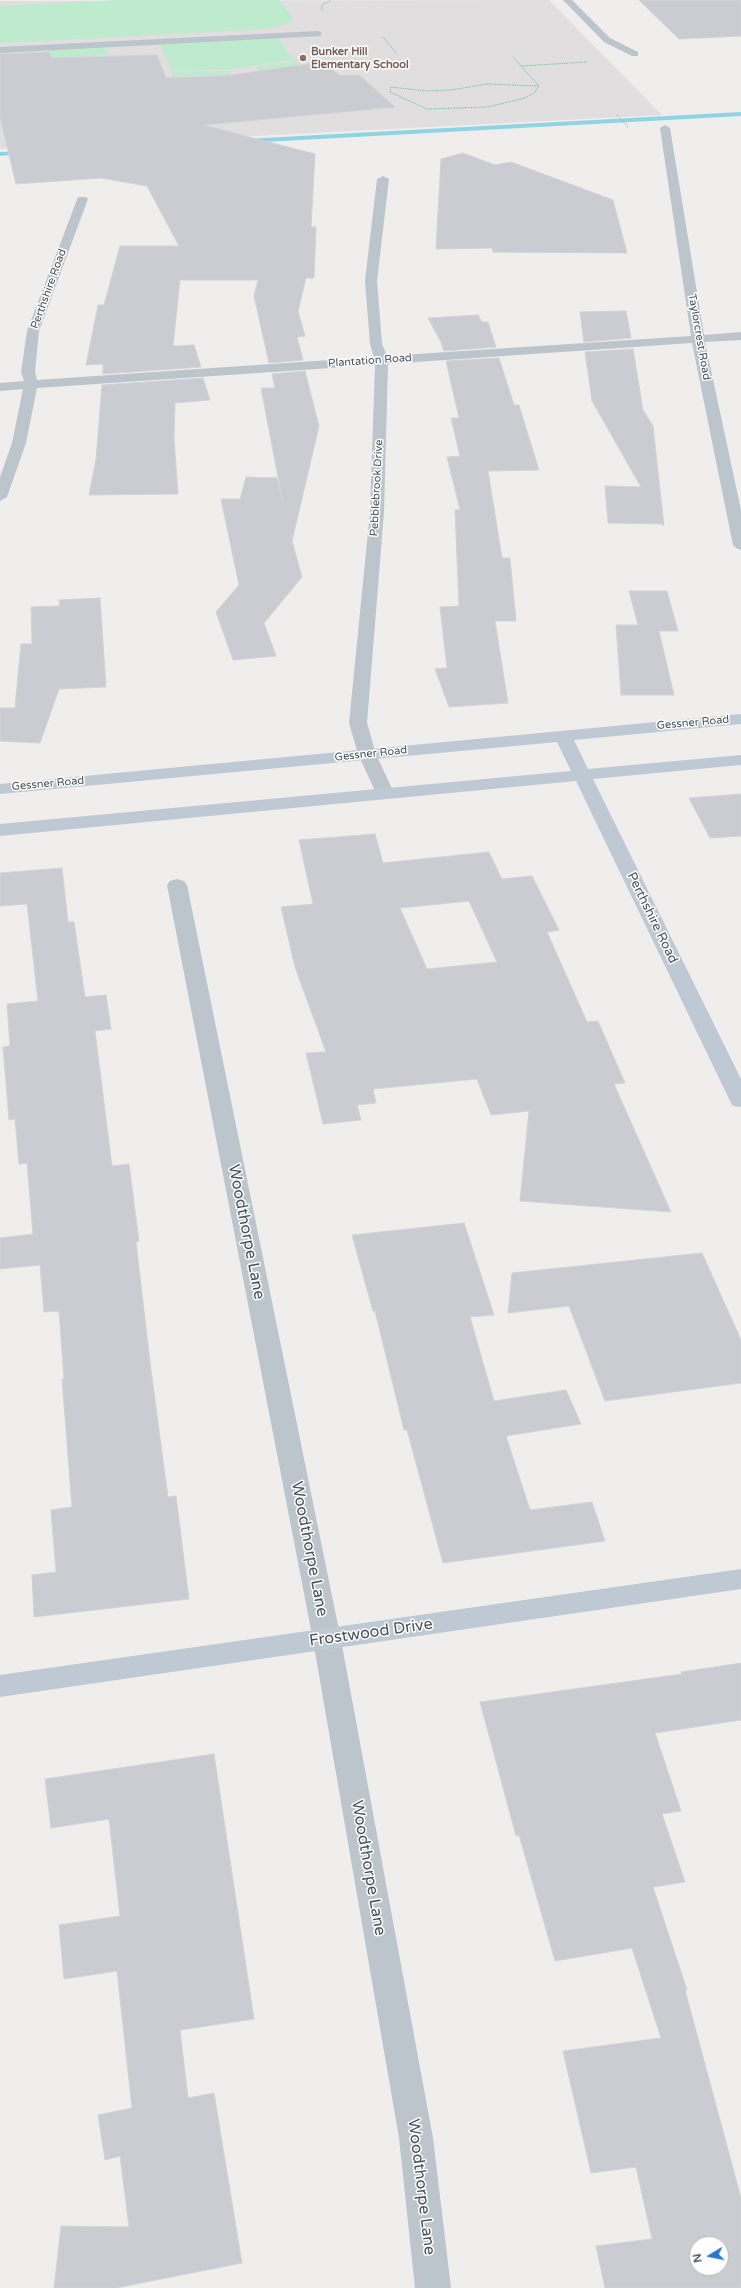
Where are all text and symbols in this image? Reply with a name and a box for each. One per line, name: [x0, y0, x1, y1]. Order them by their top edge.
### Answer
place label: Bunker Hill Elementary School: [311, 45, 409, 71]
marker: Bunker Hill Elementary School: [298, 53, 308, 63]
street label: Perthshire Road: [28, 247, 70, 331]
street label: Taylorcrest Road: [685, 293, 713, 381]
street label: Plantation Road: [328, 351, 412, 371]
street label: Pebblebrook Drive: [368, 439, 386, 537]
street label: Gessner Road: [656, 713, 730, 733]
street label: Gessner Road: [334, 744, 408, 764]
street label: Gessner Road: [11, 774, 85, 794]
street label: Perthshire Road: [623, 870, 681, 966]
street label: Woodthorpe Lane: [224, 1163, 268, 1301]
street label: Woodthorpe Lane: [287, 1480, 331, 1618]
street label: Frostwood Drive: [308, 1615, 434, 1651]
street label: Woodthorpe Lane: [347, 1799, 389, 1937]
street label: Woodthorpe Lane: [403, 2118, 439, 2256]
north arrow: [689, 2236, 729, 2276]
text: N: [691, 2253, 705, 2263]

